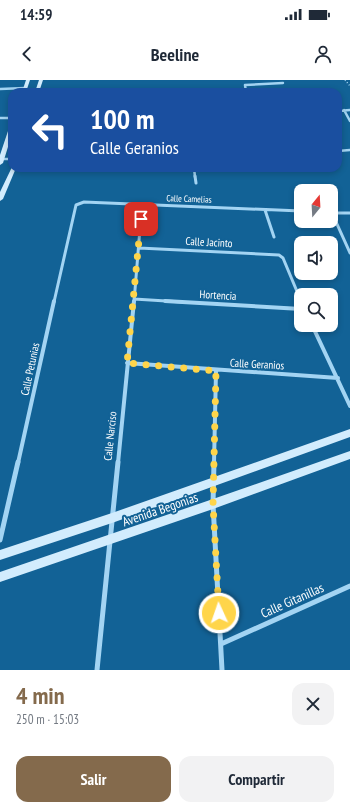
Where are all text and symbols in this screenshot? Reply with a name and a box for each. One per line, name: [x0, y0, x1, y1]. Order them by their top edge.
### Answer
text: 14:59: [20, 5, 52, 24]
icon: back: [16, 43, 38, 65]
text: Beeline: [151, 43, 199, 66]
icon: person: [312, 43, 334, 65]
text: 100 m: [90, 100, 154, 137]
icon: left: [24, 104, 76, 156]
text: Calle Geranios: [90, 136, 179, 159]
north arrow: [294, 184, 338, 228]
map controls: [294, 184, 338, 332]
street label: Calle Camelias: [166, 192, 212, 205]
pin: [124, 202, 158, 236]
icon: arrive: [130, 208, 152, 230]
street label: Calle Jacinto: [185, 234, 233, 250]
button: sound: [294, 236, 338, 280]
street label: Hortencia: [199, 287, 237, 303]
button: search: [294, 288, 338, 332]
street label: Calle Petunias: [18, 341, 42, 397]
street label: Calle Geranios: [229, 356, 285, 372]
street label: Calle Narciso: [100, 410, 120, 461]
street label: Avenida Begonias: [120, 489, 200, 530]
street label: Calle Gitanillas: [258, 579, 326, 622]
position arrow: [198, 592, 240, 634]
text: 4 min: [16, 680, 64, 711]
button: close: [292, 683, 334, 725]
text: 250 m · 15:03: [16, 711, 79, 728]
button: Salir: [16, 756, 171, 802]
button: Compartir: [179, 756, 334, 802]

